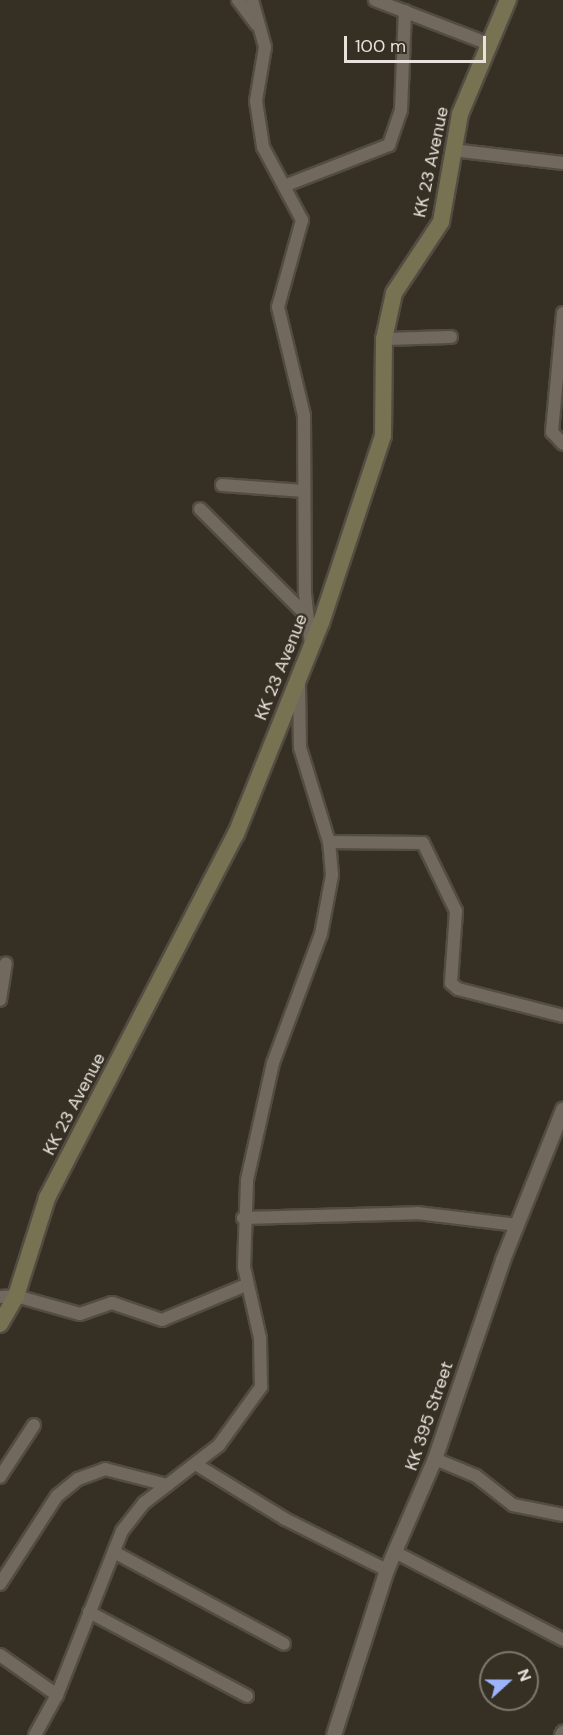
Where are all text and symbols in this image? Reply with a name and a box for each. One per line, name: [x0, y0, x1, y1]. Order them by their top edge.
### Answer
scale bar: [347, 24, 490, 62]
text: 100 m: [355, 34, 406, 58]
street label: KK 23 Avenue: [409, 105, 453, 219]
street label: KK 23 Avenue: [250, 611, 312, 723]
street label: KK 23 Avenue: [38, 1049, 110, 1159]
street label: KK 395 Street: [400, 1359, 458, 1473]
north arrow: [479, 1651, 539, 1711]
text: N: [513, 1666, 536, 1684]

